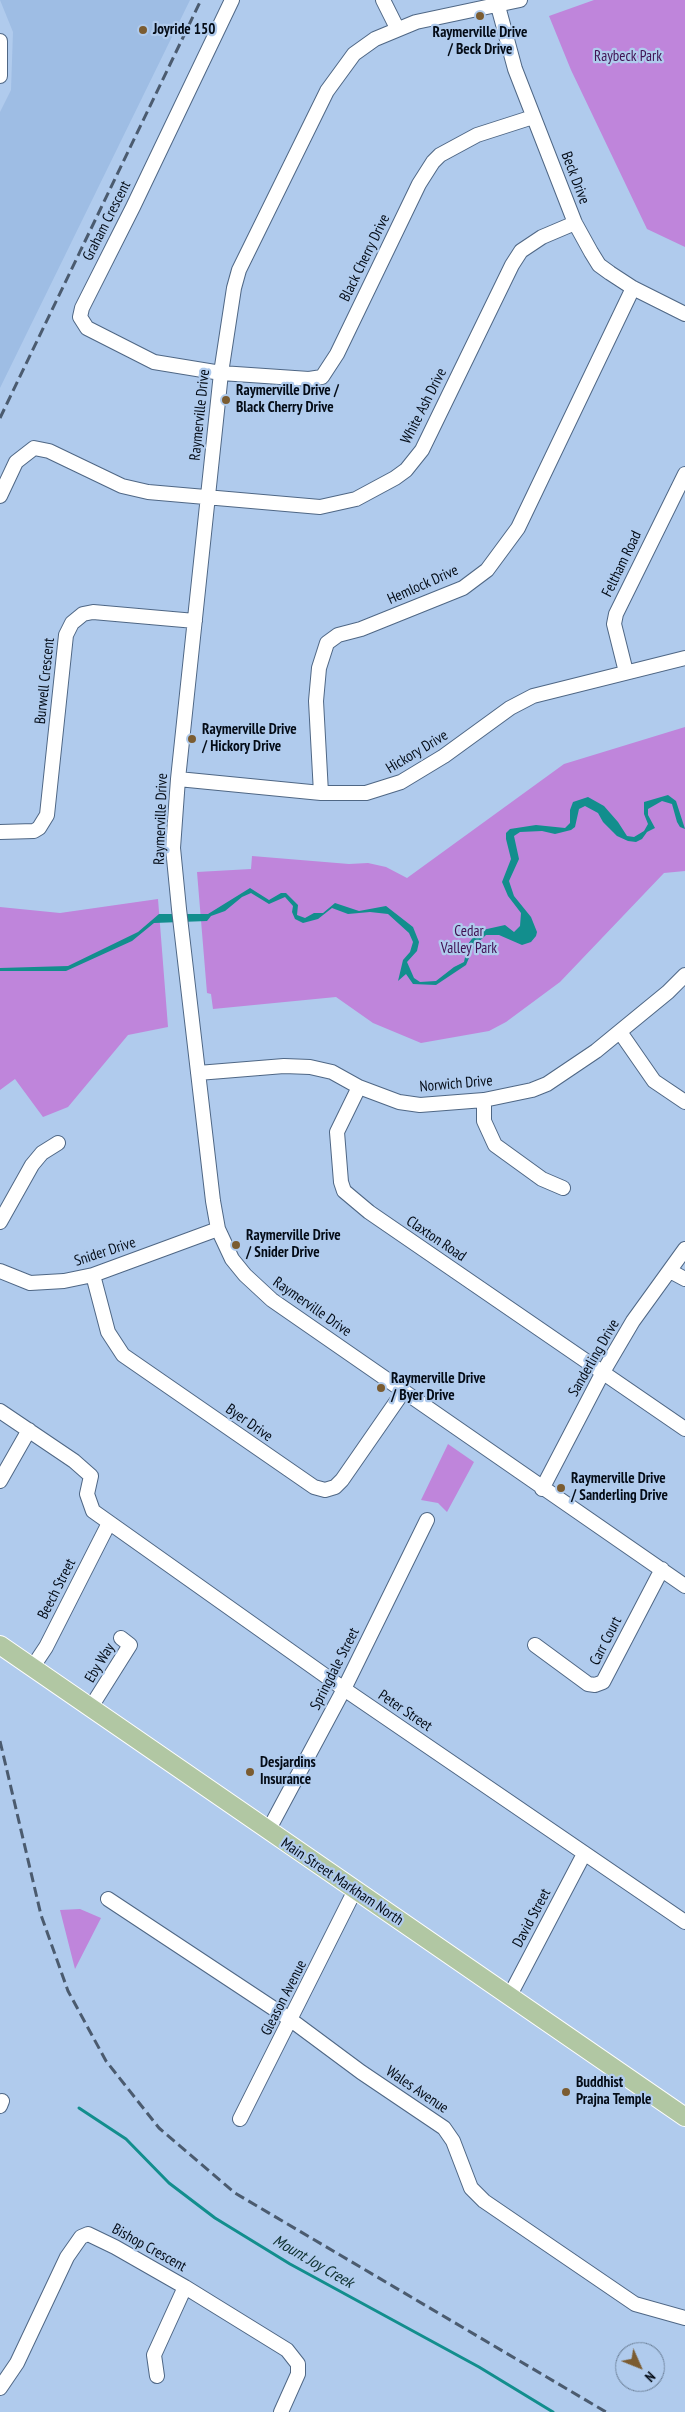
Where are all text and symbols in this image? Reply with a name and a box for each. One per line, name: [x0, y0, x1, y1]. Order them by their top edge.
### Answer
marker: Raymerville Drive / Beck Drive: [474, 10, 486, 22]
place label: Joyride 150: [153, 21, 215, 39]
marker: Joyride 150: [137, 24, 149, 36]
place label: Raymerville Drive / Beck Drive: [433, 24, 527, 59]
park label: Raybeck Park: [594, 48, 662, 66]
street label: Beck Drive: [557, 149, 593, 207]
street label: Graham Crescent: [79, 178, 135, 264]
street label: Black Cherry Drive: [336, 211, 394, 305]
street label: White Ash Drive: [397, 365, 451, 447]
street label: Raymerville Drive: [186, 369, 214, 461]
place label: Raymerville Drive / Black Cherry Drive: [236, 382, 339, 417]
marker: Raymerville Drive / Black Cherry Drive: [220, 394, 232, 406]
street label: Feltham Road: [598, 528, 646, 600]
street label: Hemlock Drive: [385, 561, 461, 609]
street label: Burwell Crescent: [32, 637, 58, 725]
place label: Raymerville Drive / Hickory Drive: [202, 721, 297, 756]
street label: Hickory Drive: [383, 727, 451, 777]
marker: Raymerville Drive / Hickory Drive: [186, 733, 198, 745]
street label: Raymerville Drive: [150, 773, 172, 865]
park label: Cedar Valley Park: [441, 923, 497, 958]
street label: Norwich Drive: [419, 1072, 493, 1096]
street label: Claxton Road: [403, 1212, 469, 1266]
place label: Raymerville Drive / Snider Drive: [246, 1227, 341, 1262]
street label: Snider Drive: [72, 1234, 138, 1270]
marker: Raymerville Drive / Snider Drive: [230, 1239, 242, 1251]
street label: Raymerville Drive: [269, 1273, 355, 1341]
street label: Sanderling Drive: [565, 1316, 623, 1400]
place label: Raymerville Drive / Byer Drive: [391, 1370, 486, 1405]
marker: Raymerville Drive / Byer Drive: [375, 1382, 387, 1394]
street label: Byer Drive: [222, 1400, 276, 1446]
place label: Raymerville Drive / Sanderling Drive: [571, 1470, 668, 1505]
marker: Raymerville Drive / Sanderling Drive: [555, 1482, 567, 1494]
street label: Beech Street: [34, 1556, 80, 1622]
street label: Carr Court: [586, 1614, 626, 1668]
street label: Springdale Street: [307, 1625, 363, 1713]
street label: Eby Way: [81, 1640, 119, 1686]
street label: Peter Street: [375, 1686, 435, 1736]
place label: Desjardins Insurance: [260, 1754, 316, 1789]
marker: Desjardins Insurance: [244, 1766, 256, 1778]
street label: Main Street Markham North: [277, 1834, 407, 1930]
street label: David Street: [509, 1886, 555, 1950]
street label: Gleason Avenue: [257, 1957, 311, 2039]
street label: Wales Avenue: [382, 2063, 452, 2117]
place label: Buddhist Prajna Temple: [576, 2074, 651, 2109]
marker: Buddhist Prajna Temple: [560, 2086, 572, 2098]
street label: Bishop Crescent: [109, 2220, 189, 2276]
water label: Mount Joy Creek: [269, 2231, 357, 2293]
north arrow: [615, 2342, 665, 2392]
text: N: [641, 2368, 659, 2386]

